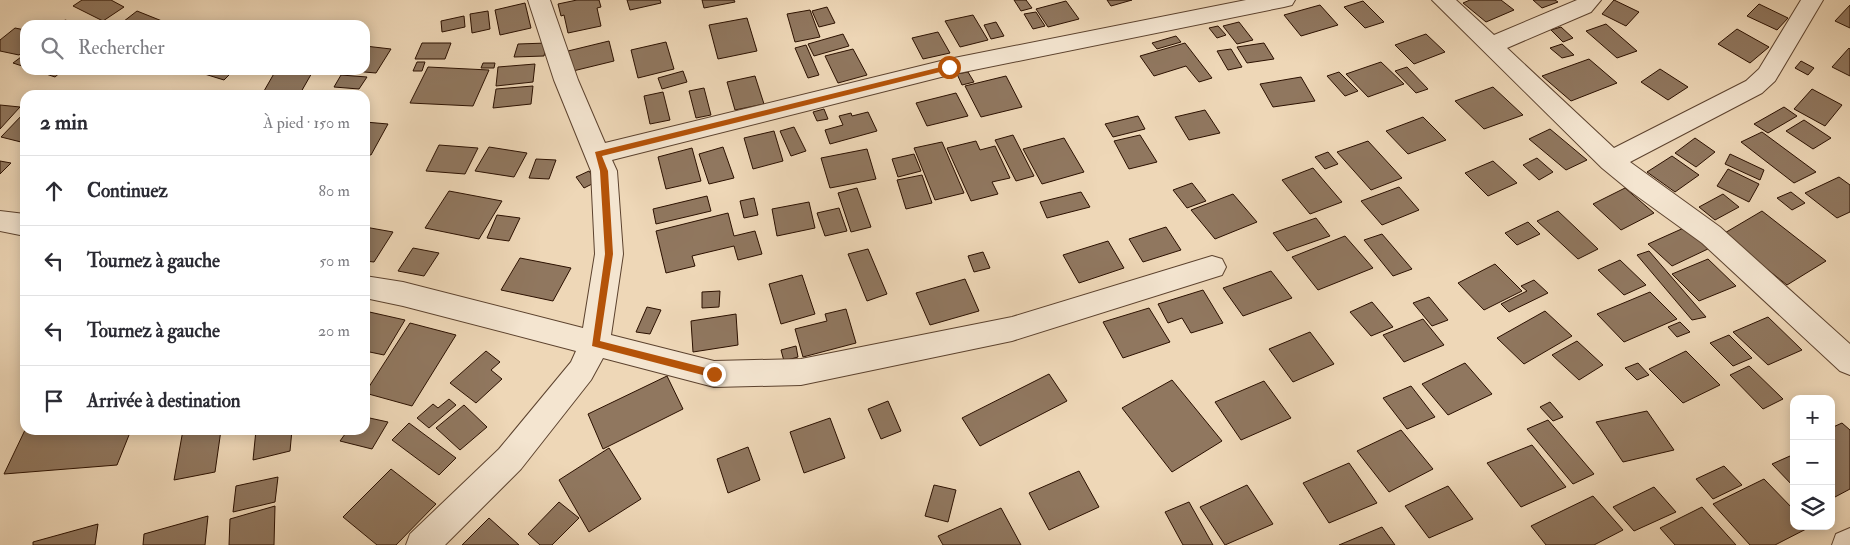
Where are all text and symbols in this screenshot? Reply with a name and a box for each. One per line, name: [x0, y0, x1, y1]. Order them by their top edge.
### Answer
search box: [20, 20, 370, 75]
icon: search: [38, 34, 66, 62]
text: Rechercher: [78, 36, 165, 60]
route start: [938, 56, 961, 79]
text: 2 min: [40, 109, 88, 136]
text: À pied · 150 m: [263, 113, 350, 133]
icon: ahead: [40, 177, 68, 205]
text: Continuez: [87, 179, 168, 203]
text: 80 m: [319, 181, 350, 201]
icon: left: [40, 247, 68, 275]
text: Tournez à gauche: [87, 249, 220, 273]
text: 50 m: [319, 251, 350, 271]
icon: left: [40, 317, 68, 345]
text: Tournez à gauche: [87, 319, 220, 343]
text: 20 m: [318, 321, 350, 341]
route end: [703, 363, 726, 386]
icon: arrive: [40, 387, 68, 415]
text: Arrivée à destination: [87, 389, 241, 413]
map controls: [1790, 395, 1835, 530]
button: +: [1790, 395, 1835, 440]
button: −: [1790, 440, 1835, 485]
button: layers: [1790, 485, 1835, 530]

